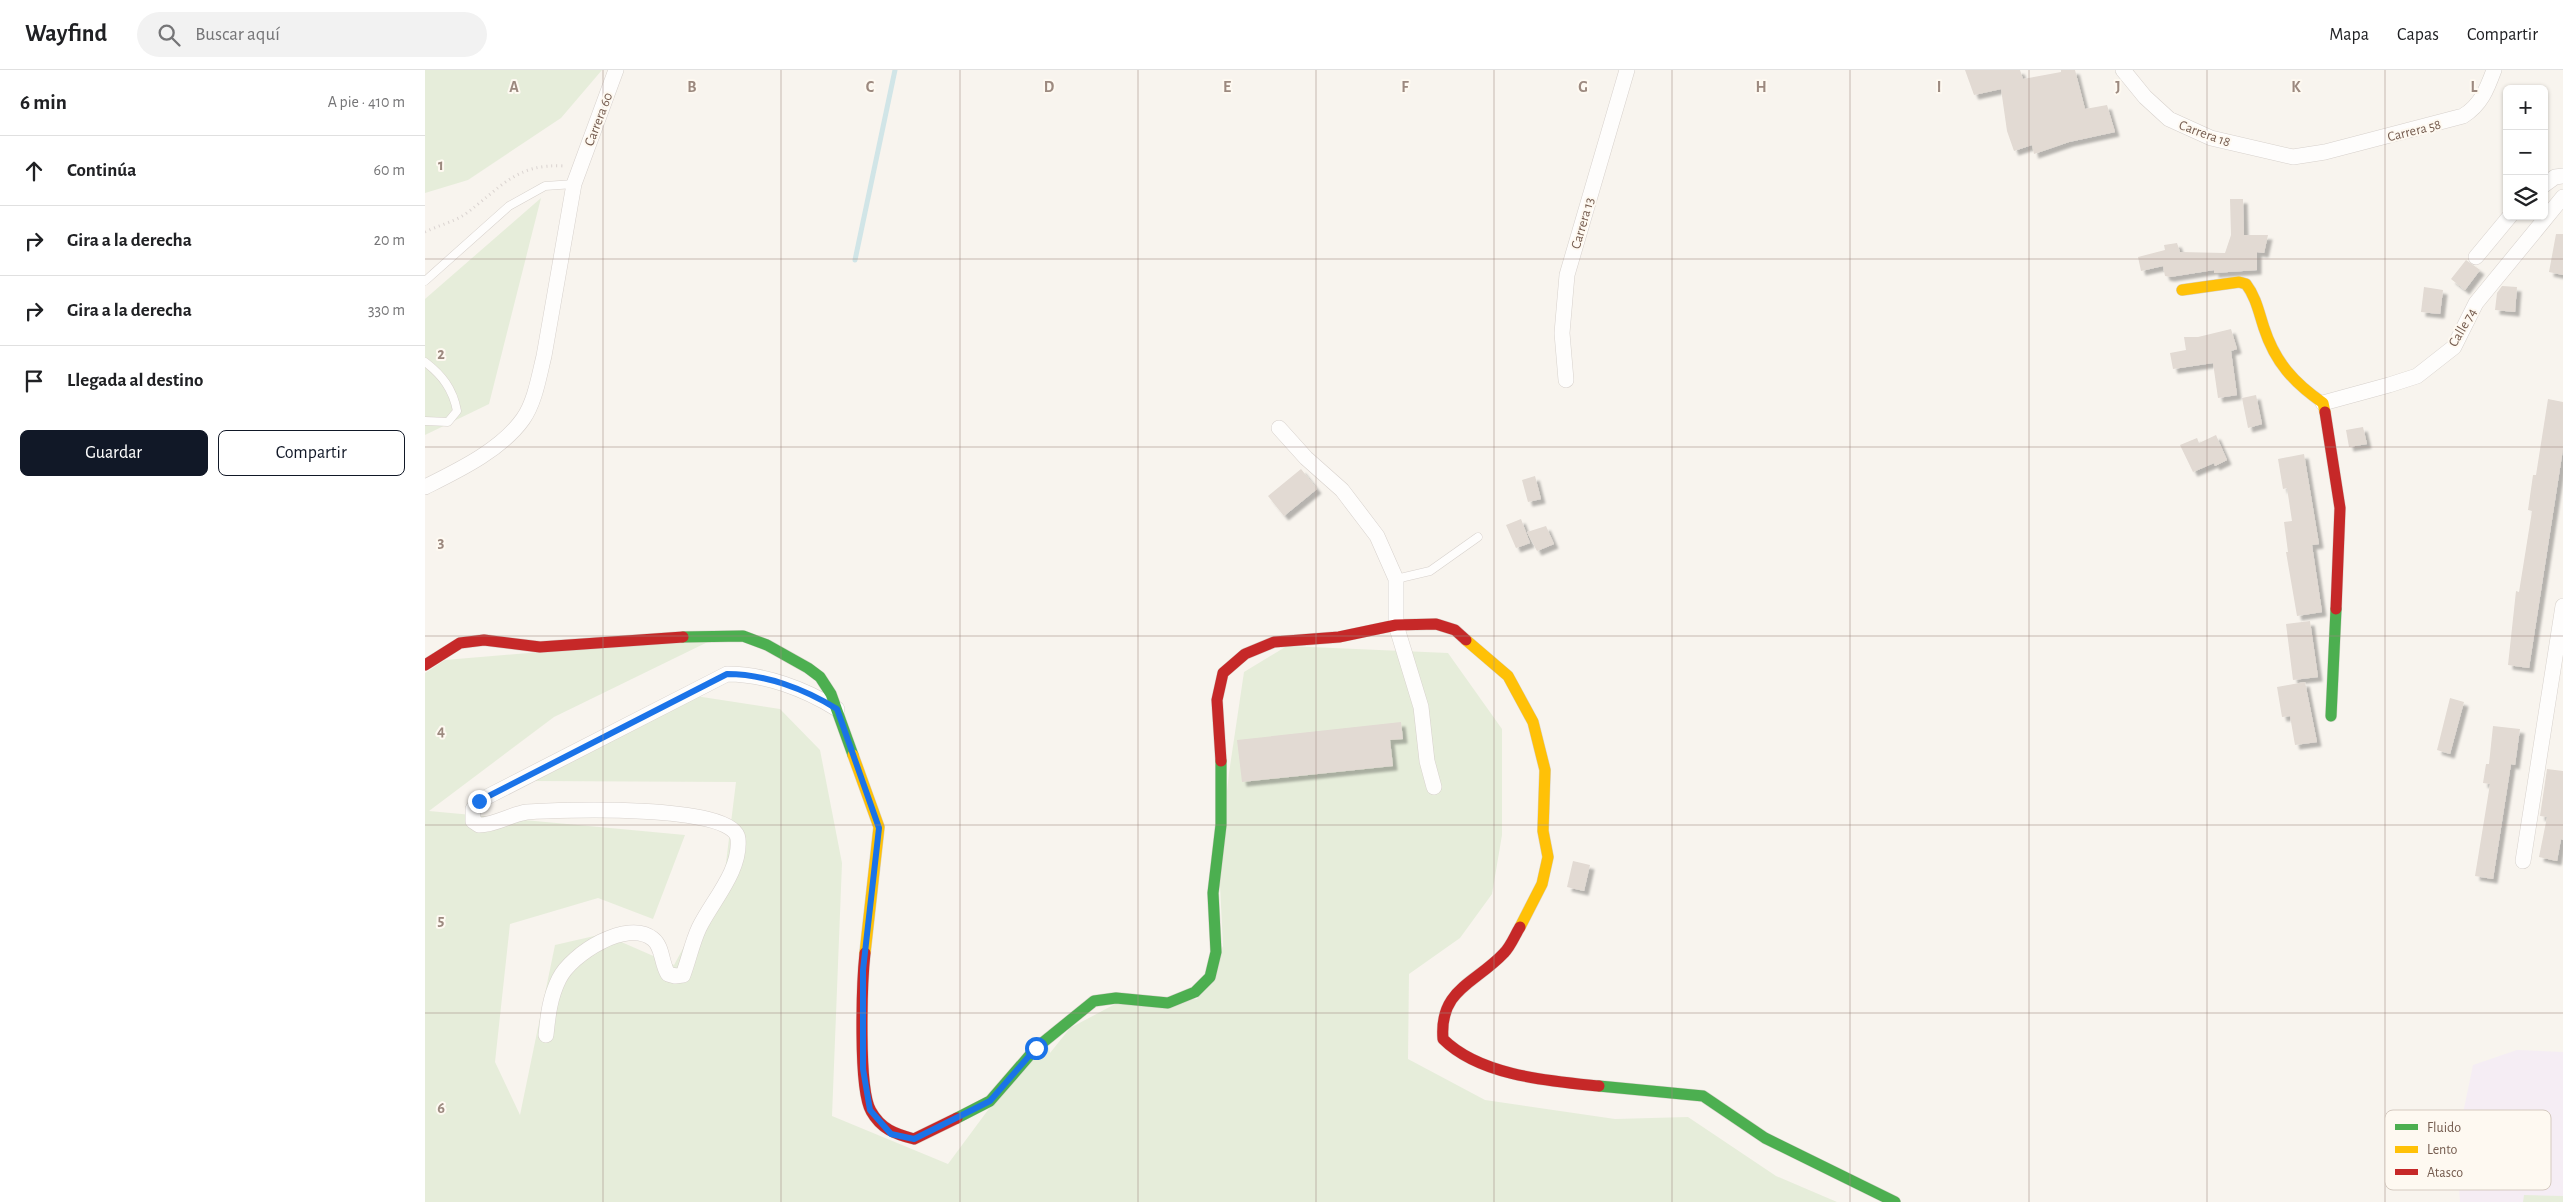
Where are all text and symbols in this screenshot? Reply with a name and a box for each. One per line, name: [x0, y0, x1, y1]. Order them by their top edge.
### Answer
search box: [137, 12, 487, 57]
icon: search: [155, 21, 183, 49]
text: Wayfind: [25, 22, 107, 46]
text: Buscar aquí: [195, 25, 280, 44]
text: Mapa: [2329, 26, 2369, 44]
text: Capas: [2397, 26, 2439, 44]
text: Compartir: [2467, 26, 2538, 44]
text: A: [509, 79, 519, 95]
text: B: [687, 79, 697, 95]
text: C: [866, 79, 875, 95]
text: D: [1044, 79, 1055, 95]
text: E: [1223, 79, 1231, 95]
text: F: [1401, 79, 1409, 95]
text: G: [1578, 79, 1588, 95]
text: H: [1755, 79, 1767, 95]
text: I: [1937, 79, 1941, 95]
text: J: [2115, 79, 2121, 95]
text: K: [2291, 79, 2301, 95]
text: L: [2471, 79, 2478, 95]
map controls: [2503, 85, 2548, 220]
button: +: [2503, 85, 2548, 130]
street label: Carrera 60: [582, 91, 616, 148]
text: 6 min: [20, 92, 67, 113]
text: A pie · 410 m: [328, 94, 405, 110]
street label: Carrera 18: [2177, 118, 2232, 150]
street label: Carrera 58: [2386, 118, 2442, 144]
button: −: [2503, 130, 2548, 175]
icon: ahead: [20, 157, 48, 185]
text: 1: [438, 157, 444, 173]
text: Continúa: [67, 161, 136, 180]
text: 60 m: [374, 162, 405, 178]
button: layers: [2503, 175, 2548, 220]
street label: Carrera 13: [1569, 196, 1597, 251]
icon: right: [20, 227, 48, 255]
text: Gira a la derecha: [67, 231, 192, 250]
text: 20 m: [374, 232, 405, 248]
icon: right: [20, 297, 48, 325]
text: Gira a la derecha: [67, 301, 192, 320]
text: 330 m: [368, 302, 405, 318]
street label: Calle 74: [2446, 306, 2480, 349]
text: 2: [437, 346, 445, 362]
icon: arrive: [20, 367, 48, 395]
text: Llegada al destino: [67, 371, 204, 390]
button: Guardar: [20, 430, 208, 476]
button: Compartir: [218, 430, 405, 476]
text: 3: [438, 534, 445, 550]
text: 4: [437, 723, 445, 739]
route end: [468, 790, 491, 813]
text: 5: [438, 912, 445, 928]
route start: [1025, 1037, 1048, 1060]
text: 6: [437, 1100, 445, 1116]
legend: [2385, 1110, 2551, 1190]
text: Fluido: [2427, 1121, 2461, 1135]
text: Lento: [2427, 1143, 2458, 1157]
text: Atasco: [2427, 1166, 2463, 1180]

